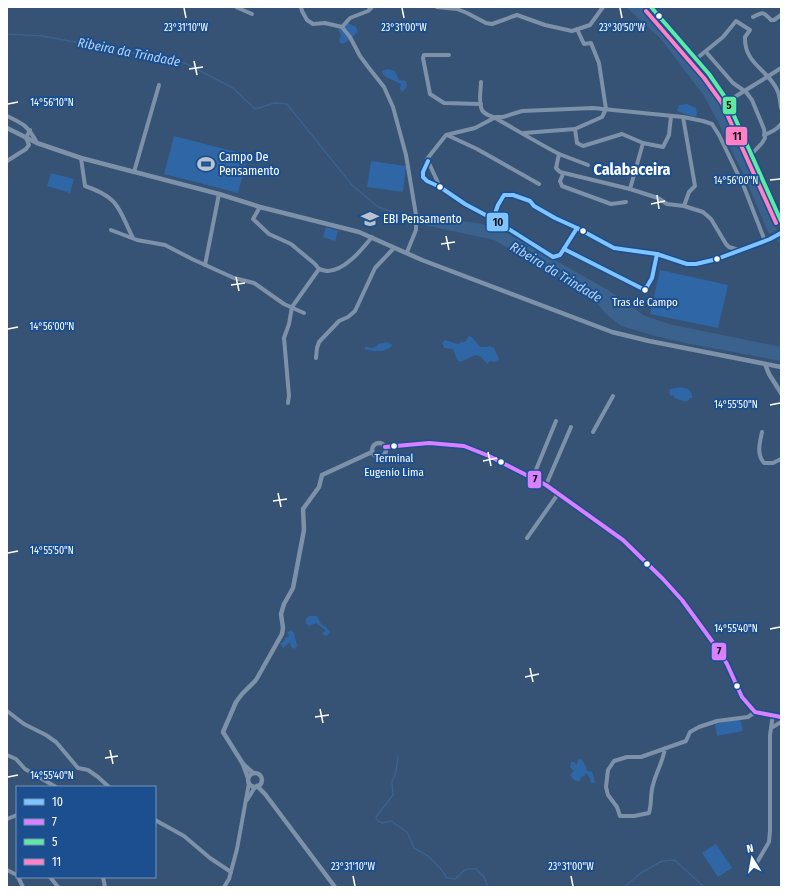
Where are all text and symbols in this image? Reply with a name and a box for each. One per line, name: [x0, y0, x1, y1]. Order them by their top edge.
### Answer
unlabelled marker: [654, 11, 664, 21]
text: 23°31'10"W: [164, 22, 209, 34]
text: 23°31'00"W: [381, 22, 427, 34]
text: 23°30'50"W: [599, 22, 646, 34]
water label: Ribeira da Trindade: [76, 35, 182, 69]
line badge: 5: [722, 96, 737, 115]
text: 14°56'10"N: [30, 97, 74, 109]
text: 5: [726, 99, 732, 112]
line badge: 11: [725, 126, 748, 146]
text: 11: [732, 130, 742, 143]
place label: Campo De Pensamento: [219, 150, 280, 178]
sports icon: Campo De Pensamento: [196, 154, 216, 174]
district label: Calabaceira: [593, 160, 671, 179]
text: 14°56'00"N: [714, 175, 758, 187]
unlabelled marker: [435, 182, 445, 192]
school or university icon: EBI Pensamento: [360, 209, 380, 229]
place label: EBI Pensamento: [383, 212, 462, 226]
line badge: 10: [486, 212, 509, 232]
text: 10: [493, 216, 503, 229]
unlabelled marker: [578, 226, 588, 236]
water label: Ribeira da Trindade: [508, 239, 604, 305]
unlabelled marker: [712, 254, 722, 264]
marker: Tras de Campo: [640, 285, 650, 295]
place label: Tras de Campo: [612, 296, 678, 309]
text: 14°56'00"N: [30, 321, 74, 333]
text: 14°55'50"N: [714, 399, 758, 411]
marker: Terminal Eugenio Lima: [389, 441, 399, 451]
place label: Terminal Eugenio Lima: [364, 452, 424, 479]
unlabelled marker: [496, 457, 506, 467]
line badge: 7: [527, 470, 542, 489]
text: 7: [533, 473, 538, 486]
text: 14°55'50"N: [30, 545, 74, 557]
unlabelled marker: [642, 559, 652, 569]
text: 14°55'40"N: [714, 623, 758, 635]
line badge: 7: [711, 642, 727, 661]
text: 7: [717, 645, 722, 658]
unlabelled marker: [732, 681, 742, 691]
text: 14°55'40"N: [30, 770, 74, 782]
legend: [16, 786, 156, 878]
text: 10: [52, 795, 63, 809]
text: 7: [52, 815, 57, 829]
text: 5: [52, 835, 58, 849]
north arrow: [732, 838, 772, 878]
text: N: [746, 842, 755, 856]
text: 11: [52, 855, 61, 869]
text: 23°31'10"W: [331, 861, 376, 873]
text: 23°31'00"W: [548, 861, 594, 873]

